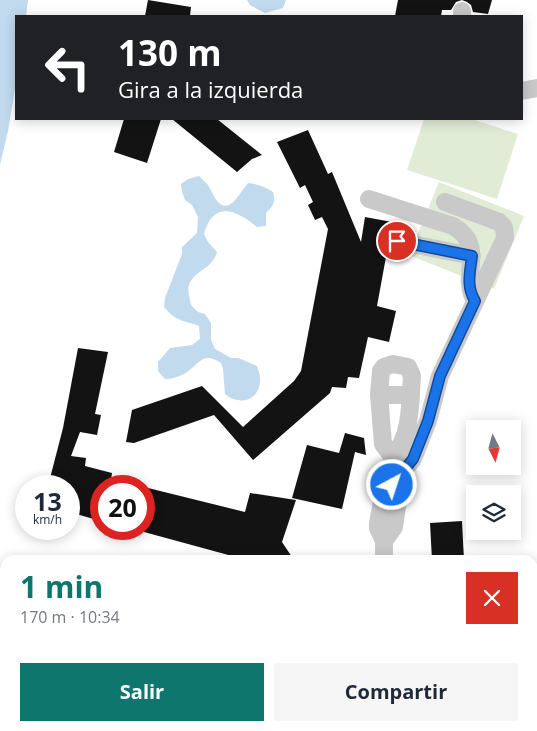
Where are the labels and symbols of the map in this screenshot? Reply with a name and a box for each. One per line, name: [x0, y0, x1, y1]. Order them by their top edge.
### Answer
pin: [376, 220, 418, 262]
north arrow: [466, 420, 521, 475]
position arrow: [365, 458, 417, 510]
speed limit sign: 20: [90, 475, 155, 540]

